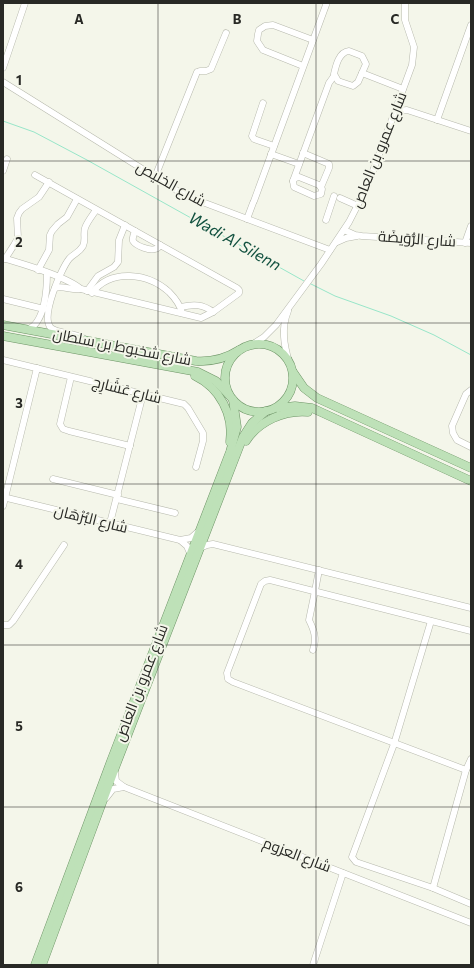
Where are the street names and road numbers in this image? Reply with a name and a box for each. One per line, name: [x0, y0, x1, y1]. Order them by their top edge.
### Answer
street label: شارع عمرو بن العاص: [347, 89, 412, 212]
street label: شارع الخليص: [132, 157, 209, 212]
street label: شارع الرُّوَيضَة: [377, 226, 457, 253]
street label: شارع شخبوط بن سلطان: [51, 324, 193, 371]
street label: شارع عَشَارِج: [90, 372, 164, 409]
street label: شارع البُرْهَان: [52, 500, 130, 539]
street label: شارع عمرو بن العاص: [109, 622, 173, 745]
street label: شارع العزوم: [260, 833, 334, 878]

